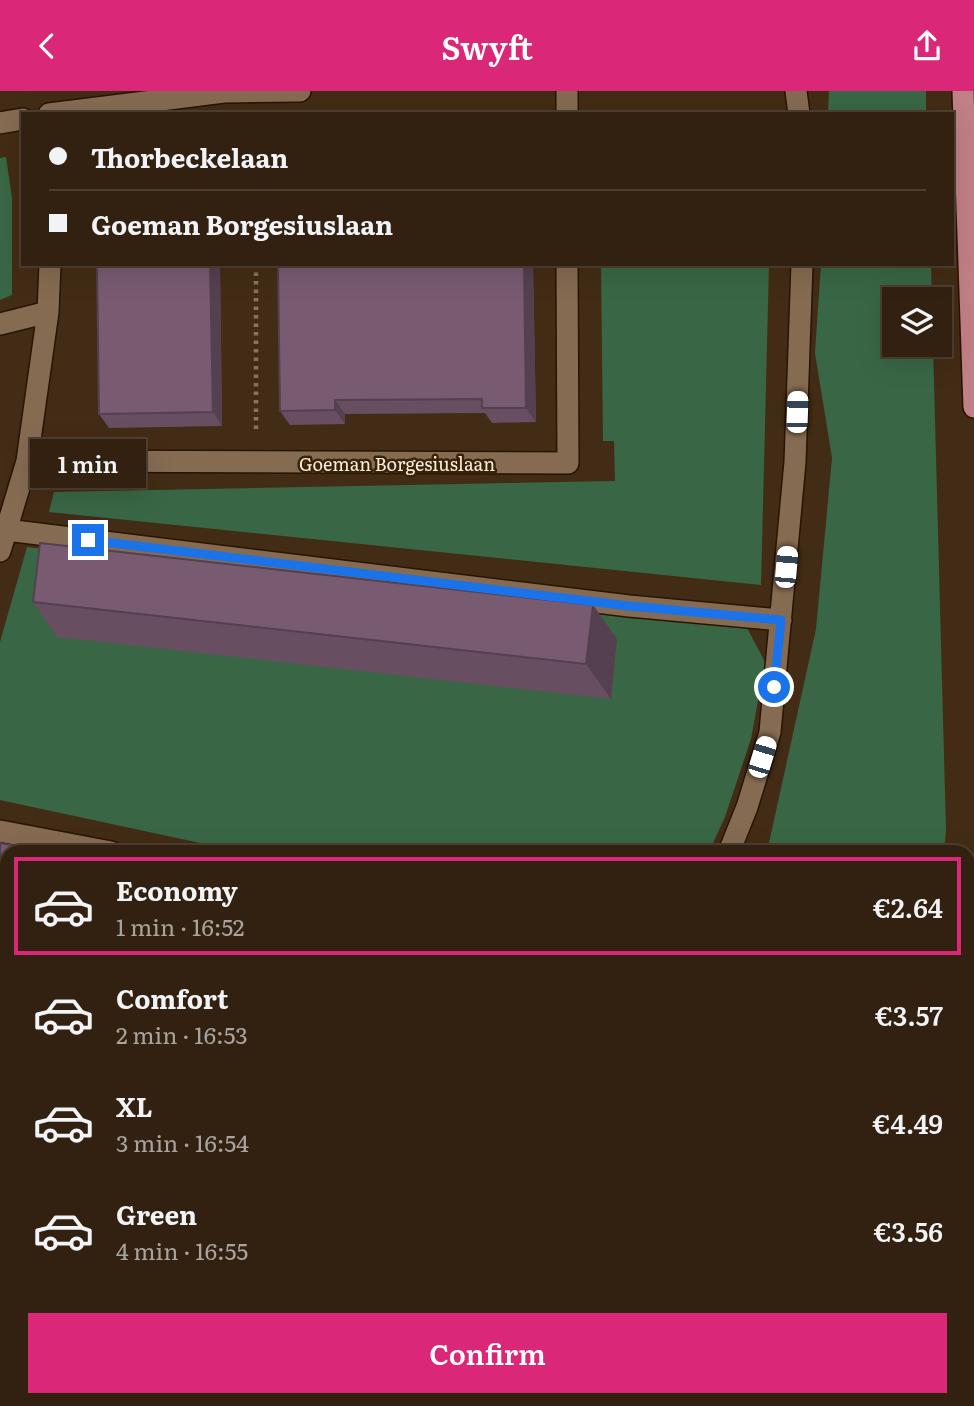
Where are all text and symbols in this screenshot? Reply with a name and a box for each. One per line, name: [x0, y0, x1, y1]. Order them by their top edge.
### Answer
text: Swyft: [441, 22, 533, 70]
icon: back: [28, 27, 66, 65]
icon: share: [908, 27, 946, 65]
text: Thorbeckelaan: [91, 137, 288, 176]
text: Goeman Borgesiuslaan: [91, 204, 393, 243]
map controls: [882, 287, 952, 357]
button: layers: [882, 287, 952, 357]
car: [786, 391, 809, 433]
callout: 1 min: [30, 439, 146, 487]
text: 1 min: [58, 446, 118, 480]
street label: Goeman Borgesiuslaan: [299, 450, 495, 477]
route end: [72, 524, 104, 556]
car: [774, 545, 799, 589]
route start: [758, 671, 790, 703]
car: [746, 734, 779, 780]
text: Economy: [116, 870, 238, 909]
icon: car: [32, 875, 95, 938]
text: €2.64: [873, 887, 943, 926]
text: 1 min · 16:52: [116, 909, 245, 943]
text: Comfort: [116, 978, 228, 1017]
icon: car: [32, 983, 95, 1046]
text: €3.57: [875, 995, 943, 1034]
text: 2 min · 16:53: [116, 1017, 248, 1051]
text: XL: [116, 1086, 153, 1125]
icon: car: [32, 1091, 95, 1154]
text: €4.49: [873, 1103, 943, 1142]
text: 3 min · 16:54: [116, 1125, 249, 1159]
text: Green: [116, 1194, 197, 1233]
icon: car: [32, 1199, 95, 1262]
text: €3.56: [874, 1211, 943, 1250]
text: 4 min · 16:55: [116, 1233, 248, 1267]
button: Confirm: [28, 1313, 947, 1393]

